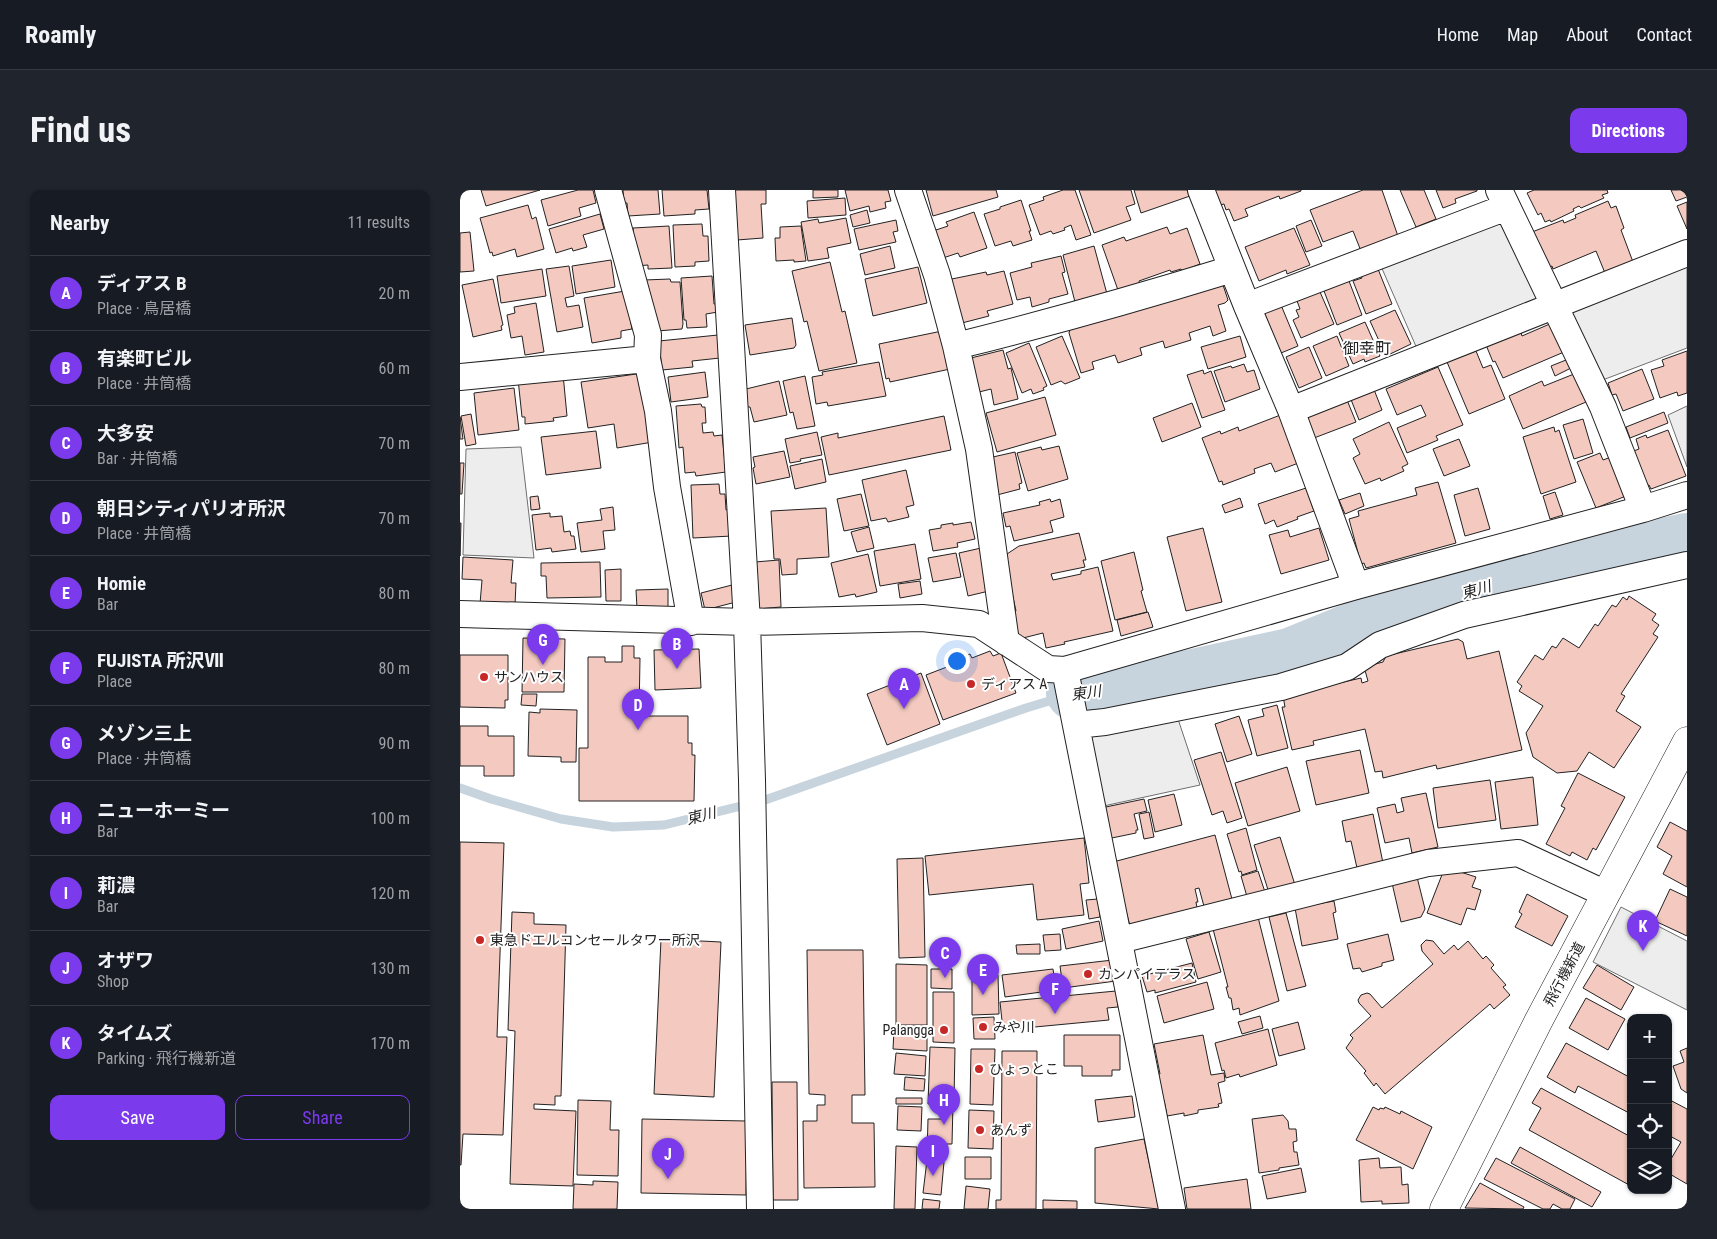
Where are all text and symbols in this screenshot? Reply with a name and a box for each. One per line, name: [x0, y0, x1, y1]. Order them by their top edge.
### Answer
text: Roamly: [25, 21, 96, 49]
text: Home: [1437, 24, 1479, 45]
text: Map: [1507, 24, 1538, 45]
text: About: [1566, 24, 1608, 45]
text: Contact: [1636, 24, 1692, 45]
button: Directions: [1570, 108, 1687, 153]
text: Find us: [30, 110, 131, 151]
text: Nearby: [50, 211, 109, 235]
text: 11 results: [348, 213, 410, 232]
text: ディアス B: [97, 272, 187, 295]
text: A: [61, 284, 71, 303]
text: 20 m: [378, 284, 410, 303]
text: Place · 鳥居橋: [97, 299, 191, 318]
district label: 御幸町: [1343, 339, 1391, 358]
text: 有楽町ビル: [97, 347, 192, 370]
text: B: [62, 359, 70, 378]
text: 60 m: [378, 359, 410, 378]
text: Place · 井筒橋: [97, 374, 191, 393]
text: 大多安: [97, 422, 154, 445]
text: C: [61, 434, 71, 453]
text: 70 m: [378, 434, 410, 453]
text: Bar · 井筒橋: [97, 449, 178, 468]
text: 朝日シティパリオ所沢: [97, 497, 286, 520]
text: D: [61, 509, 71, 528]
text: 70 m: [378, 509, 410, 528]
text: Place · 井筒橋: [97, 524, 191, 543]
text: Homie: [97, 572, 146, 595]
water label: 東川: [1459, 577, 1495, 603]
text: E: [62, 584, 70, 603]
text: 80 m: [378, 584, 410, 603]
text: Bar: [97, 595, 118, 614]
pin: G: [527, 624, 559, 665]
pin: B: [661, 628, 693, 669]
your location: [944, 648, 970, 674]
text: FUJISTA 所沢Ⅶ: [97, 649, 224, 672]
text: F: [62, 659, 70, 678]
text: 80 m: [378, 659, 410, 678]
pin: A: [888, 668, 920, 709]
place label: サンハウス: [494, 669, 564, 685]
marker: サンハウス: [478, 671, 490, 683]
text: Place: [97, 672, 132, 691]
place label: ディアス A: [981, 676, 1047, 692]
marker: ディアス A: [965, 678, 977, 690]
water label: 東川: [1070, 682, 1104, 704]
pin: D: [622, 689, 654, 730]
text: メゾン三上: [97, 722, 192, 745]
text: G: [61, 734, 71, 753]
text: 90 m: [378, 734, 410, 753]
text: Place · 井筒橋: [97, 749, 191, 768]
text: ニューホーミー: [97, 799, 230, 822]
water label: 東川: [684, 803, 720, 828]
text: H: [61, 809, 71, 828]
text: 100 m: [371, 809, 410, 828]
text: Bar: [97, 822, 118, 841]
text: 莉濃: [97, 874, 135, 897]
text: I: [64, 884, 68, 903]
text: 120 m: [371, 884, 410, 903]
text: Bar: [97, 897, 118, 916]
pin: K: [1627, 910, 1659, 951]
place label: 東急ドエルコンセールタワー所沢: [490, 932, 700, 948]
marker: 東急ドエルコンセールタワー所沢: [474, 934, 486, 946]
pin: C: [929, 937, 961, 978]
street label: 飛行機新道: [1541, 939, 1587, 1009]
text: オザワ: [97, 949, 154, 972]
pin: E: [967, 954, 999, 995]
text: J: [62, 959, 70, 978]
text: 130 m: [371, 959, 410, 978]
place label: カンパイテラス: [1098, 966, 1195, 982]
marker: カンパイテラス: [1082, 968, 1094, 980]
text: Shop: [97, 972, 129, 991]
pin: F: [1039, 973, 1071, 1014]
map controls: [1627, 1014, 1672, 1194]
button: +: [1627, 1014, 1672, 1059]
place label: みや川: [993, 1019, 1035, 1035]
marker: みや川: [977, 1021, 989, 1033]
text: タイムズ: [97, 1022, 173, 1045]
place label: Palangga: [882, 1022, 934, 1038]
marker: Palangga: [938, 1024, 950, 1036]
text: K: [62, 1034, 70, 1053]
text: 170 m: [371, 1034, 410, 1053]
text: Parking · 飛行機新道: [97, 1049, 236, 1068]
button: −: [1627, 1059, 1672, 1104]
place label: ひょっとこ: [989, 1061, 1059, 1077]
marker: ひょっとこ: [973, 1063, 985, 1075]
pin: H: [928, 1084, 960, 1125]
button: Save: [50, 1095, 225, 1140]
button: Share: [235, 1095, 410, 1140]
button: locate: [1627, 1104, 1672, 1149]
place label: あんず: [990, 1122, 1032, 1138]
marker: あんず: [974, 1124, 986, 1136]
pin: I: [917, 1135, 949, 1176]
pin: J: [652, 1138, 684, 1179]
button: layers: [1627, 1149, 1672, 1194]

